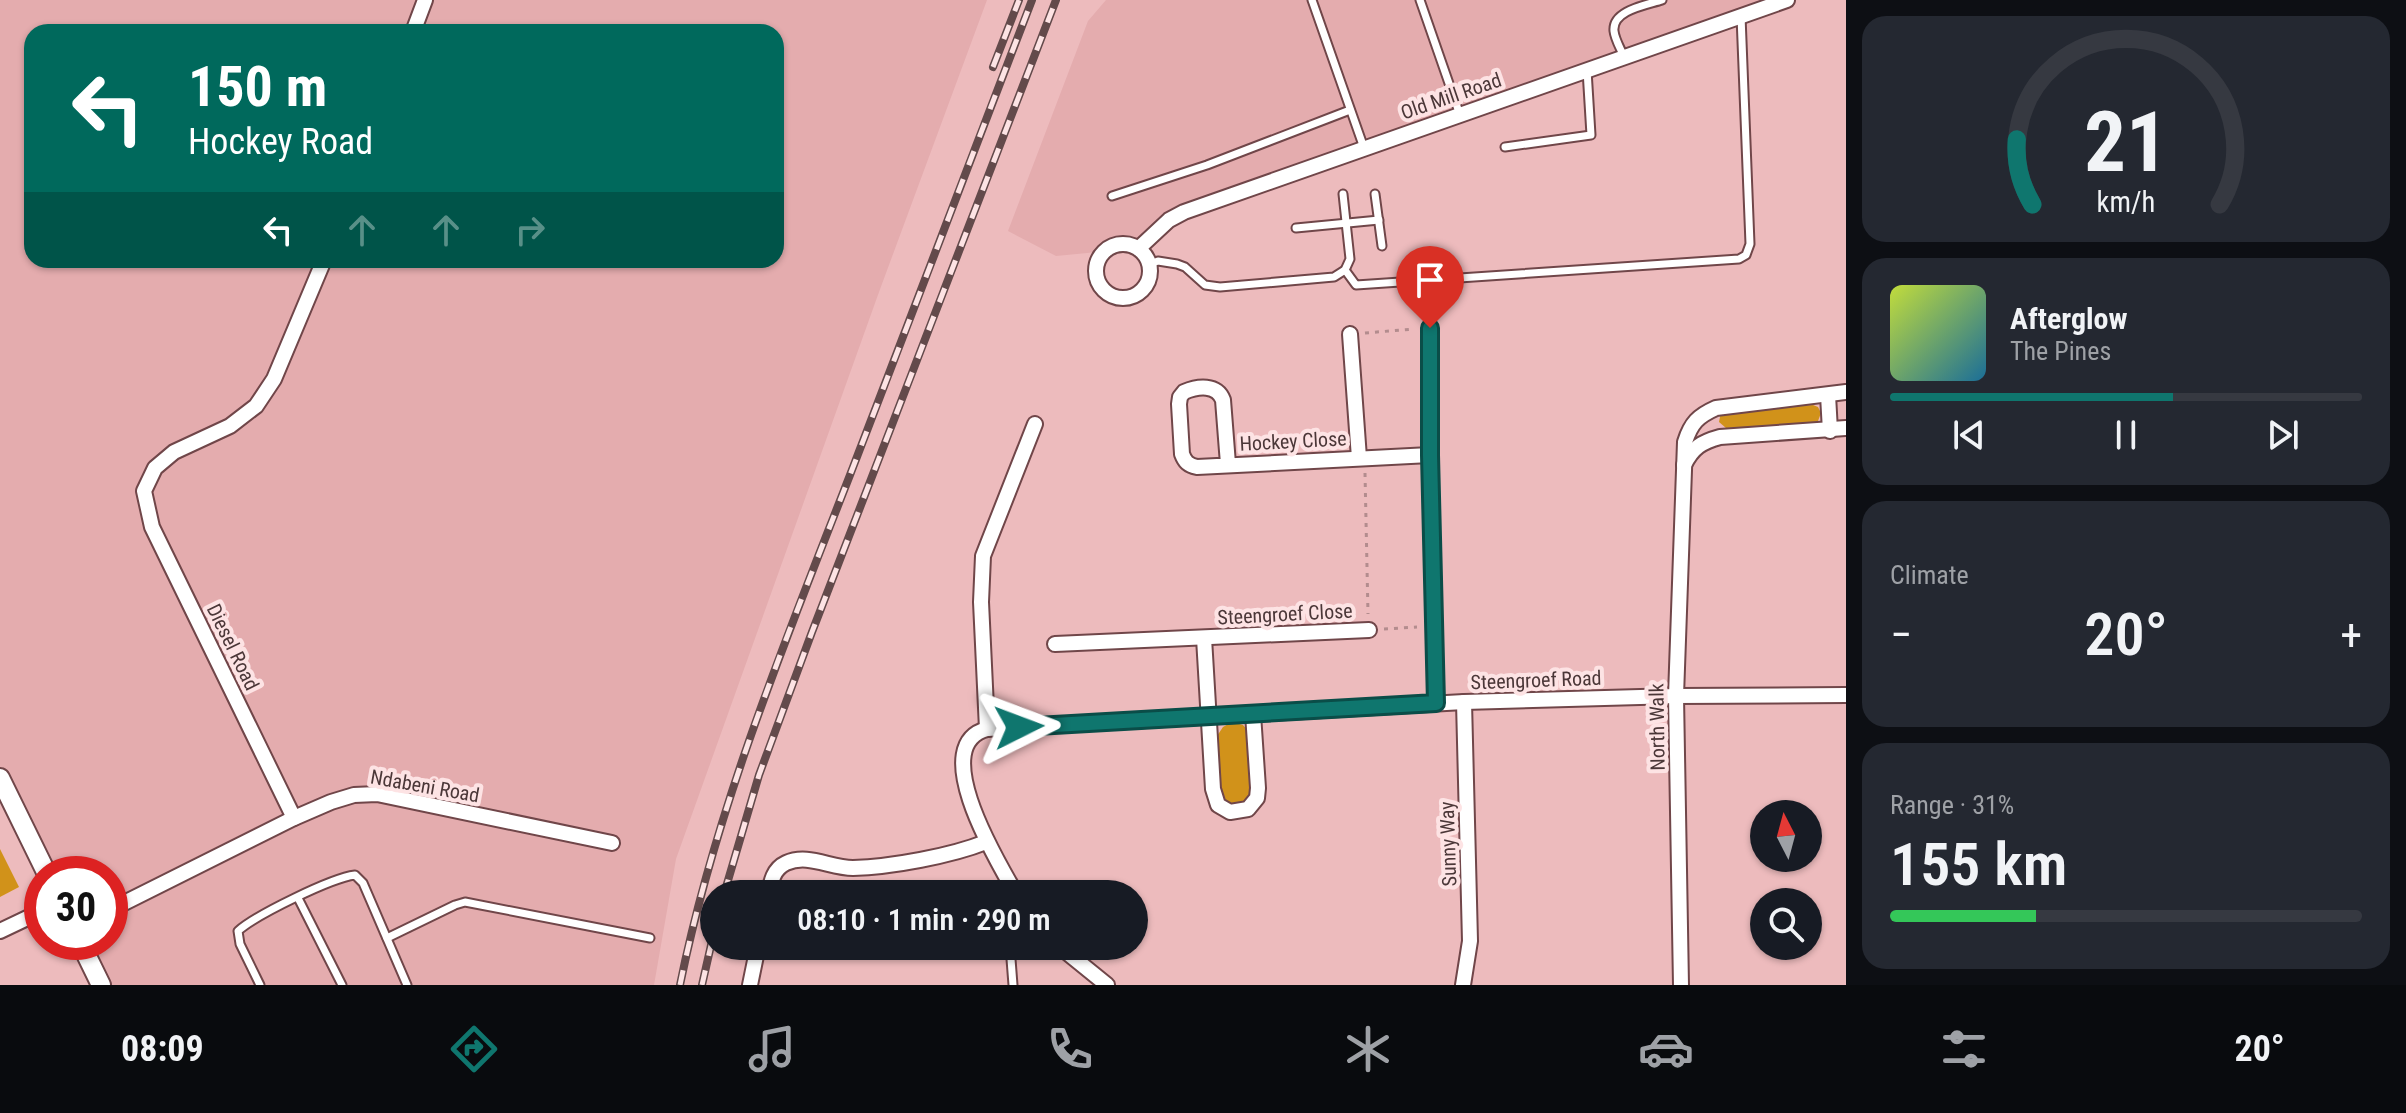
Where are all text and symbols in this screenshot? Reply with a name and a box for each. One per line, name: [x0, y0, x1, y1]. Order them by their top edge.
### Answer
text: 150 m: [188, 54, 327, 120]
icon: left: [56, 56, 160, 160]
street label: Old Mill Road: [1398, 68, 1504, 124]
text: 21: [2084, 94, 2168, 191]
text: Hockey Road: [188, 121, 373, 163]
text: km/h: [2097, 185, 2155, 219]
icon: left: [256, 208, 300, 252]
icon: ahead: [340, 208, 384, 252]
icon: ahead: [424, 208, 468, 252]
icon: right: [508, 208, 552, 252]
pin: [1396, 246, 1464, 328]
icon: arrive: [1408, 258, 1452, 302]
text: Afterglow: [2010, 301, 2128, 336]
text: The Pines: [2010, 336, 2111, 366]
icon: previous: [1947, 413, 1991, 457]
icon: pause: [2104, 413, 2148, 457]
icon: next: [2261, 413, 2305, 457]
street label: Hockey Close: [1239, 426, 1347, 456]
text: Climate: [1890, 560, 1969, 590]
street label: Steengroef Close: [1217, 598, 1353, 630]
text: 20°: [2084, 599, 2168, 670]
street label: Diesel Road: [202, 600, 264, 694]
text: −: [1890, 609, 1912, 661]
text: +: [2340, 609, 2362, 661]
street label: Steengroef Road: [1470, 666, 1602, 694]
street label: North Walk: [1644, 683, 1670, 771]
position arrow: [977, 685, 1061, 769]
street label: Ndabeni Road: [369, 765, 481, 807]
text: Range · 31%: [1890, 790, 2014, 820]
north arrow: [1750, 800, 1822, 872]
map controls: [1750, 800, 1822, 960]
street label: Sunny Way: [1435, 801, 1461, 887]
text: 155 km: [1890, 829, 2067, 900]
speed limit sign: 30: [24, 856, 128, 960]
button: search: [1750, 888, 1822, 960]
text: 08:10 · 1 min · 290 m: [797, 902, 1051, 937]
icon: directions: [446, 1021, 502, 1077]
icon: music: [744, 1021, 800, 1077]
icon: phone: [1042, 1021, 1098, 1077]
icon: climate: [1340, 1021, 1396, 1077]
icon: car: [1638, 1021, 1694, 1077]
icon: filters: [1936, 1021, 1992, 1077]
text: 08:09: [121, 1028, 204, 1070]
text: 20°: [2234, 1028, 2285, 1070]

